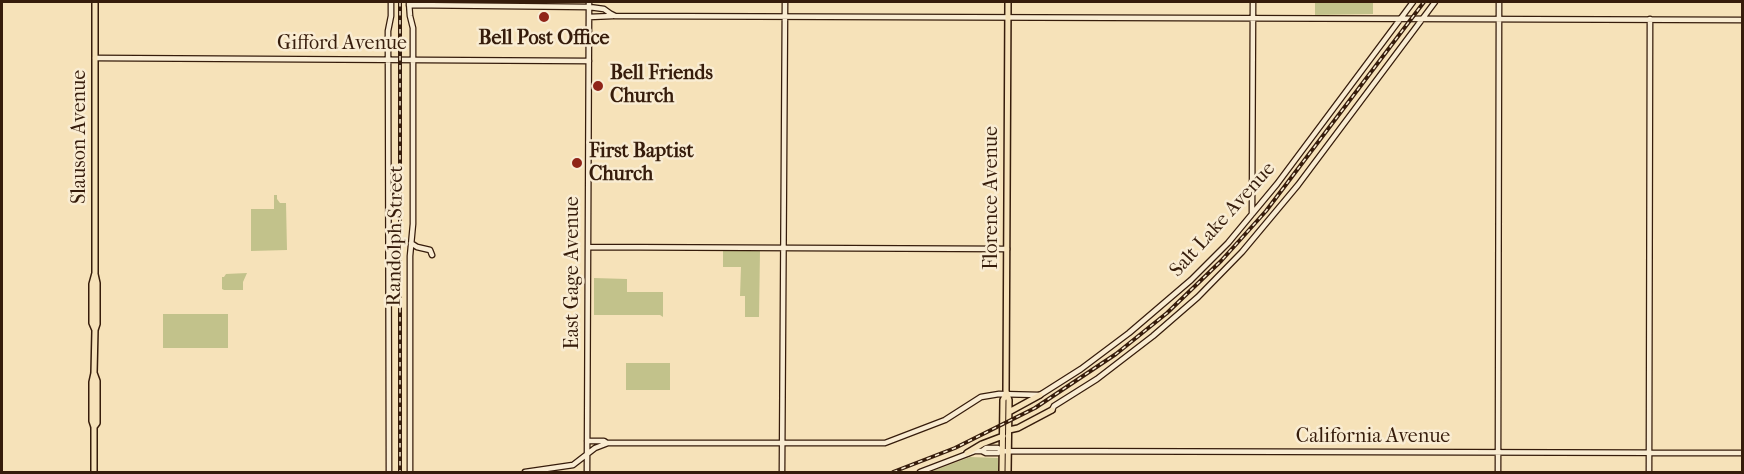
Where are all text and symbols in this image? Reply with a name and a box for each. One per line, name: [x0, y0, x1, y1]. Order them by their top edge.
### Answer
marker: Bell Post Office: [537, 10, 551, 24]
place label: Bell Post Office: [479, 27, 609, 51]
street label: Gifford Avenue: [277, 32, 407, 56]
place label: Bell Friends Church: [610, 62, 713, 109]
street label: Slauson Avenue: [68, 70, 92, 204]
marker: Bell Friends Church: [591, 79, 605, 93]
street label: Florence Avenue: [980, 126, 1004, 270]
place label: First Baptist Church: [589, 140, 694, 187]
marker: First Baptist Church: [570, 156, 584, 170]
street label: Salt Lake Avenue: [1165, 158, 1281, 282]
street label: Randolph Street: [383, 165, 409, 307]
street label: East Gage Avenue: [561, 196, 585, 350]
street label: California Avenue: [1296, 425, 1450, 449]

